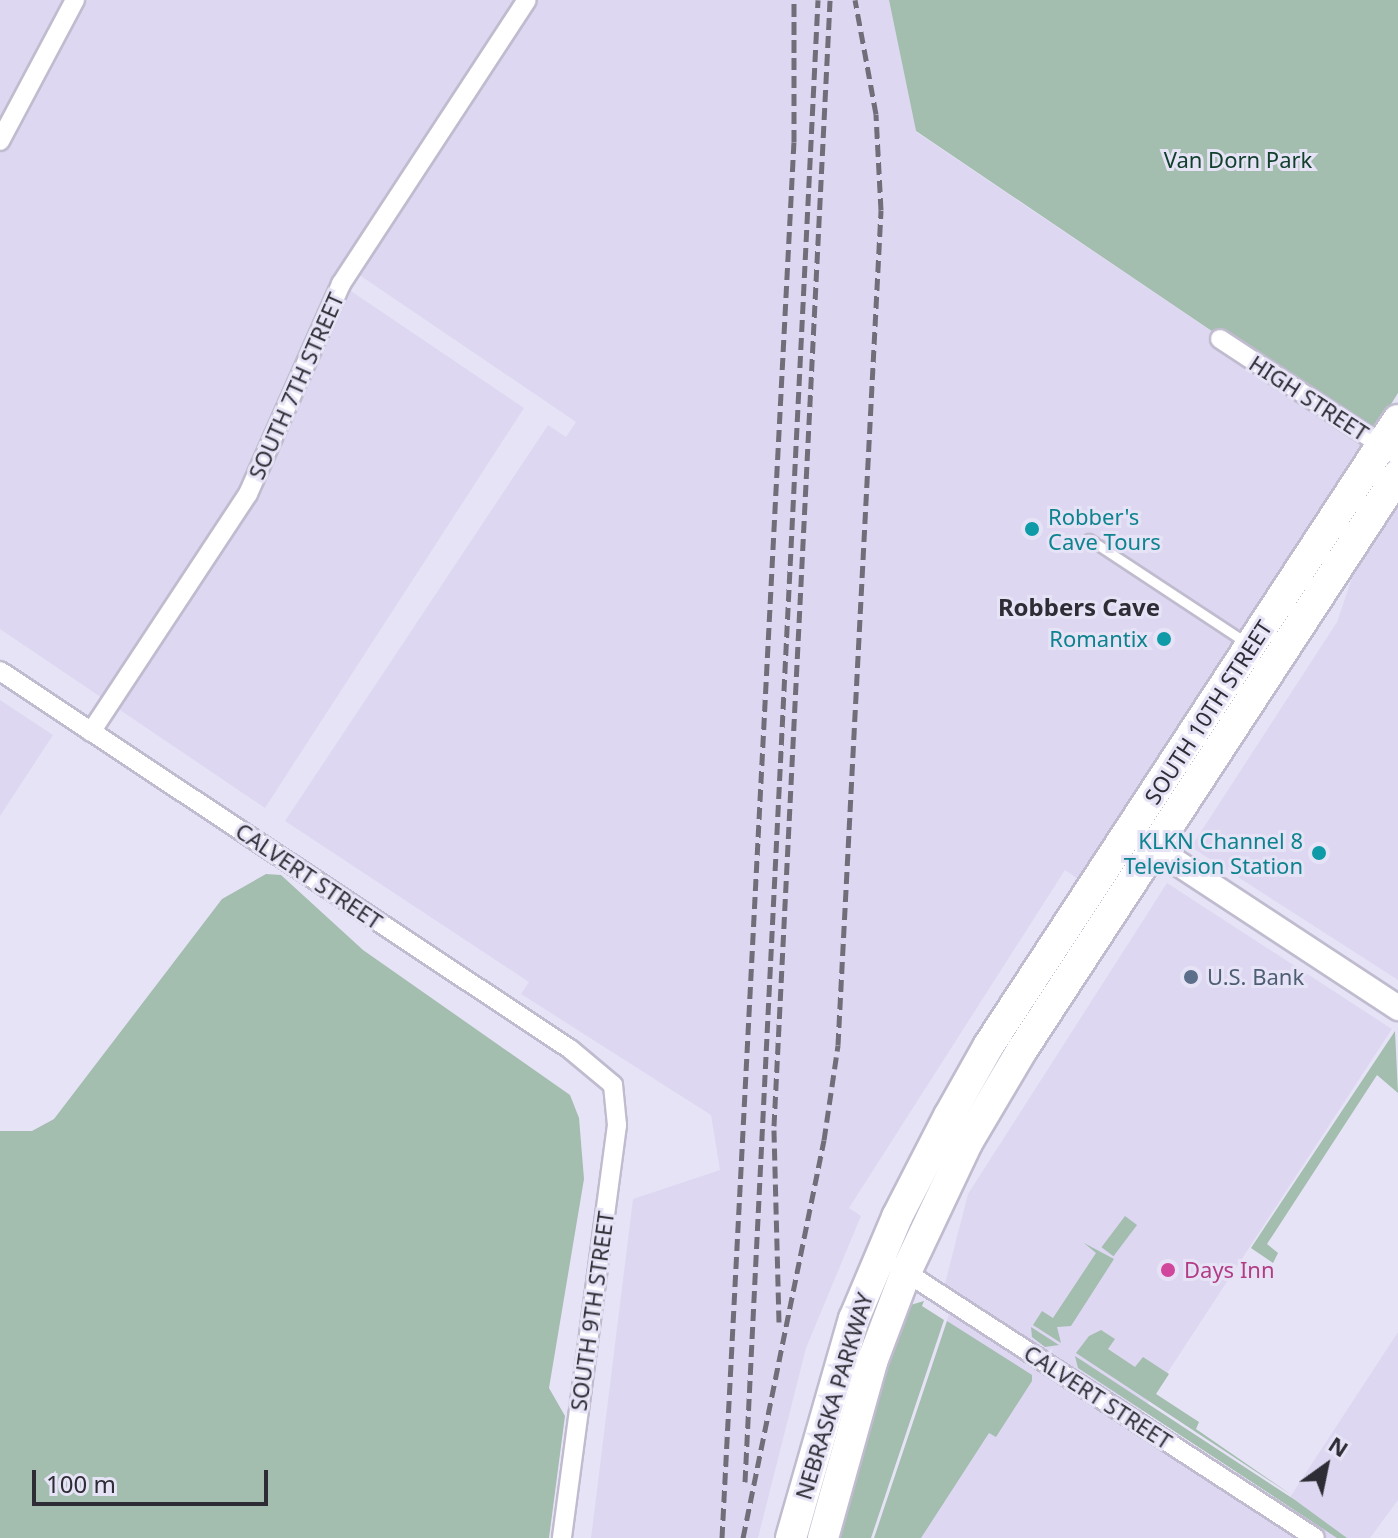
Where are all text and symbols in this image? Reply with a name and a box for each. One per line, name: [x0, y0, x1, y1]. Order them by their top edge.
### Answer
park label: Van Dorn Park: [1164, 147, 1312, 173]
street label: SOUTH 7TH STREET: [243, 289, 349, 483]
street label: HIGH STREET: [1245, 350, 1373, 446]
place label: Robber's Cave Tours: [1048, 503, 1161, 554]
marker: Robber's Cave Tours: [1023, 520, 1041, 538]
district label: Robbers Cave: [998, 593, 1160, 621]
street label: SOUTH 10TH STREET: [1139, 615, 1277, 809]
place label: Romantix: [1049, 626, 1148, 652]
marker: Romantix: [1155, 630, 1173, 648]
street label: CALVERT STREET: [231, 817, 387, 935]
place label: KLKN Channel 8 Television Station: [1124, 827, 1303, 878]
marker: KLKN Channel 8 Television Station: [1310, 844, 1328, 862]
place label: U.S. Bank: [1207, 964, 1304, 990]
marker: U.S. Bank: [1182, 968, 1200, 986]
street label: SOUTH 9TH STREET: [565, 1210, 619, 1412]
place label: Days Inn: [1184, 1257, 1275, 1283]
marker: Days Inn: [1159, 1261, 1177, 1279]
street label: NEBRASKA PARKWAY: [790, 1289, 878, 1503]
street label: CALVERT STREET: [1019, 1339, 1177, 1455]
north arrow: [1286, 1426, 1366, 1506]
text: N: [1323, 1428, 1355, 1463]
scale bar: [36, 1454, 272, 1504]
text: 100 m: [46, 1467, 116, 1500]

